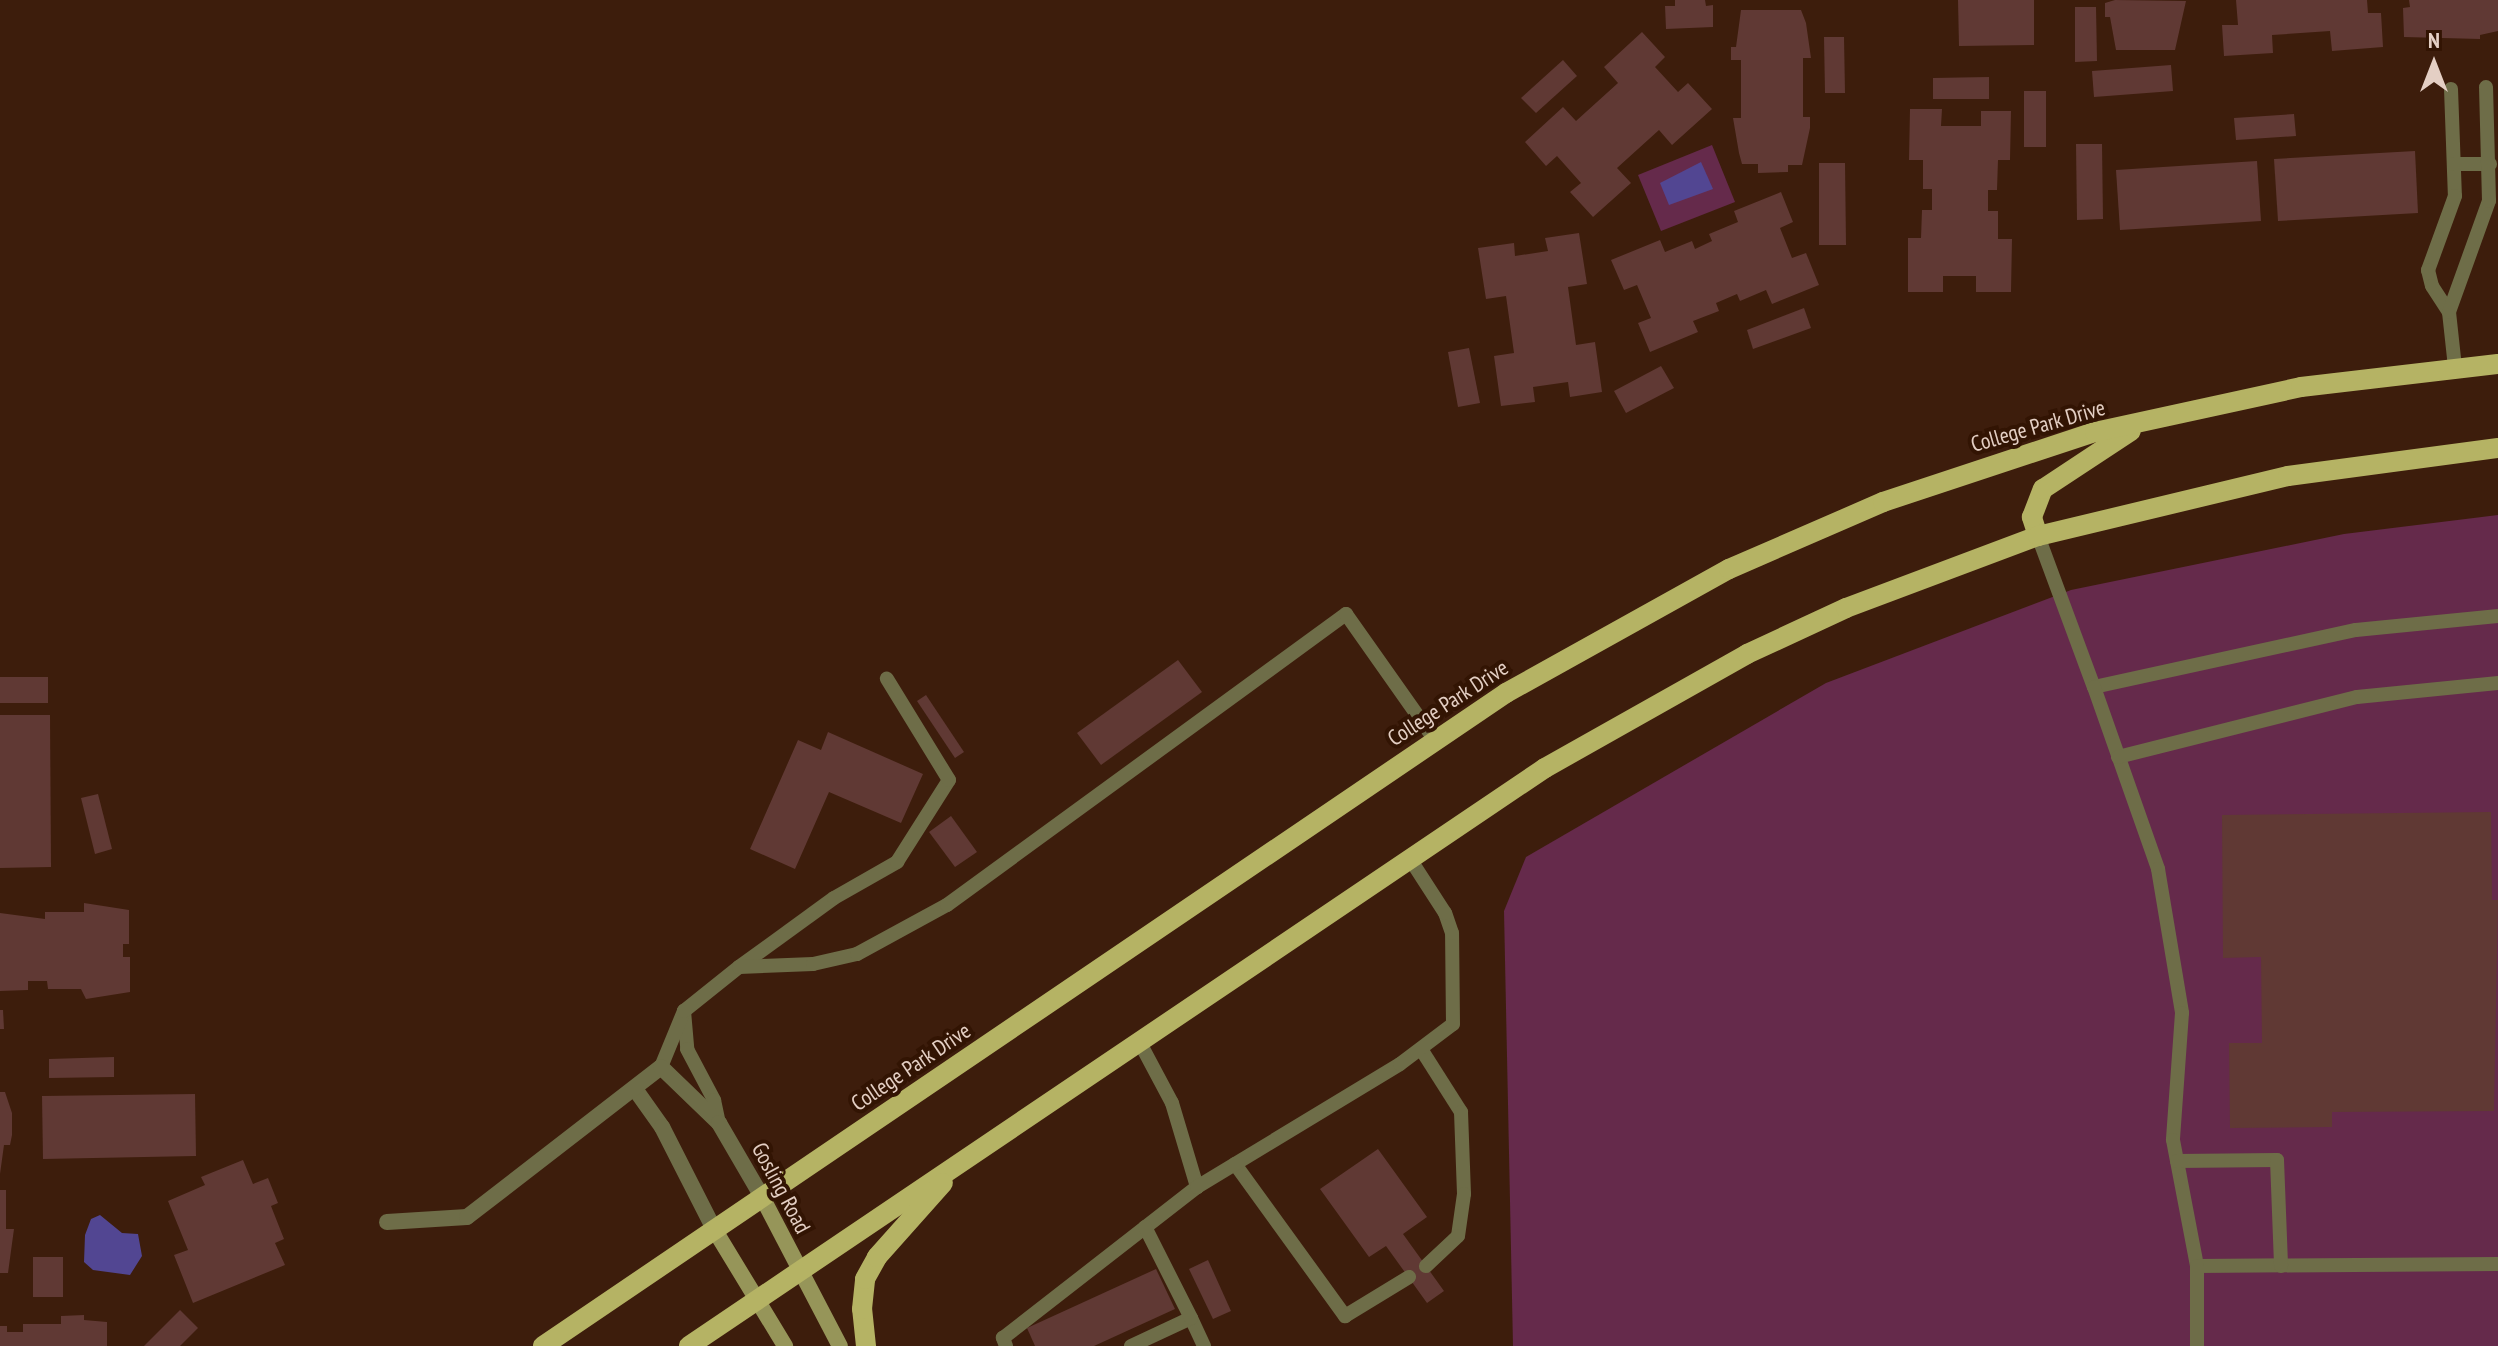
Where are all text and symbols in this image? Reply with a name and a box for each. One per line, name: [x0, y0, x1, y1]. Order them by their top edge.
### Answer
north arrow: [2394, 24, 2474, 104]
text: N: [2428, 26, 2440, 54]
street label: College Park Drive: [1968, 394, 2108, 458]
street label: College Park Drive: [1383, 654, 1513, 752]
street label: College Park Drive: [846, 1017, 976, 1117]
street label: Gosling Road: [746, 1138, 816, 1238]

